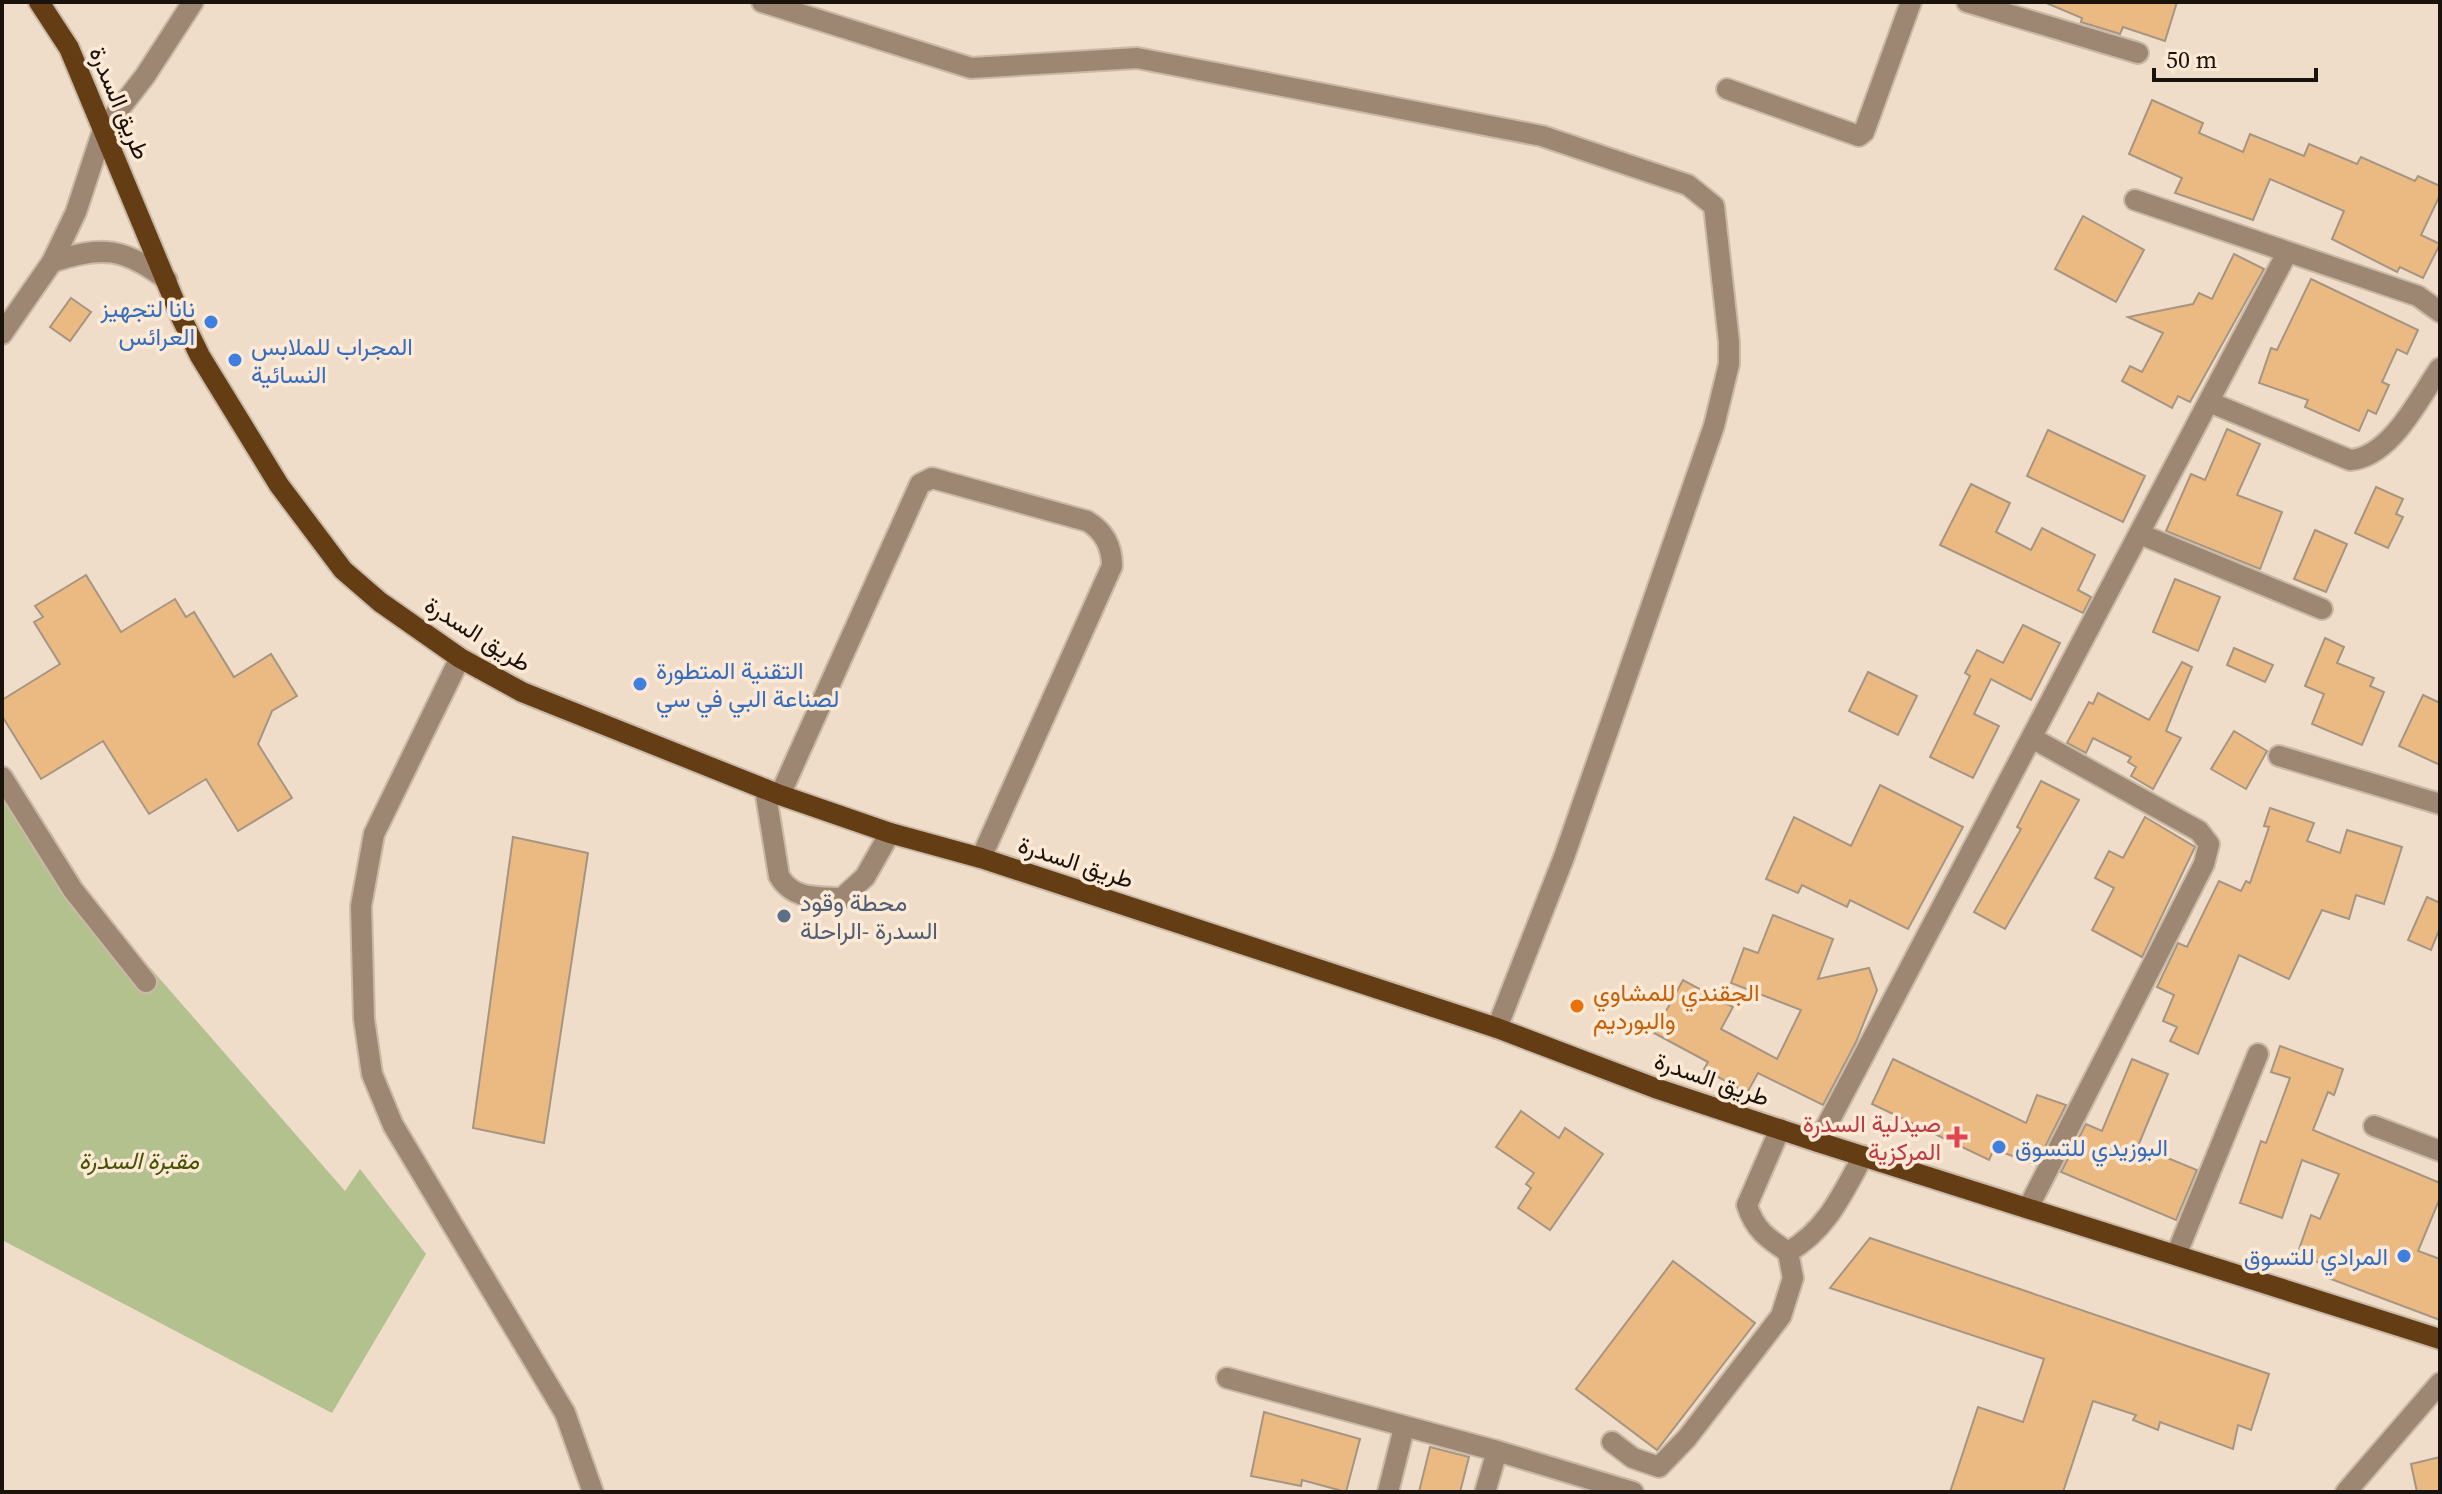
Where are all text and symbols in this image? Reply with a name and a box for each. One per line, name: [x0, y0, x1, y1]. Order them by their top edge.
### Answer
scale bar: [2154, 32, 2316, 82]
street label: طريق السدرة: [81, 42, 159, 164]
text: 50 m: [2166, 43, 2217, 76]
place label: نانا لتجهيز العرائس: [100, 292, 195, 353]
marker: نانا لتجهيز العرائس: [202, 313, 220, 331]
place label: المجراب للملابس النسائية: [251, 330, 413, 391]
marker: المجراب للملابس النسائية: [226, 351, 244, 369]
street label: طريق السدرة: [419, 588, 537, 680]
place label: التقنية المتطورة لصناعة البي في سي: [656, 654, 839, 718]
marker: التقنية المتطورة لصناعة البي في سي: [631, 675, 649, 693]
street label: طريق السدرة: [1014, 828, 1138, 896]
place label: محطة وقود السدرة -الراحلة: [800, 886, 938, 947]
marker: محطة وقود السدرة -الراحلة: [775, 907, 793, 925]
place label: الجقندي للمشاوي والبورديم: [1593, 976, 1760, 1037]
marker: الجقندي للمشاوي والبورديم: [1568, 997, 1586, 1015]
street label: طريق السدرة: [1650, 1044, 1774, 1114]
place label: صيدلية السدرة المركزية: [1803, 1107, 1941, 1168]
marker: صيدلية السدرة المركزية: [1948, 1128, 1966, 1146]
place label: البوزيدي للتسوق: [2015, 1131, 2168, 1167]
marker: البوزيدي للتسوق: [1990, 1138, 2008, 1156]
park label: مقبرة السدرة: [79, 1144, 199, 1177]
place label: المرادي للتسوق: [2244, 1240, 2388, 1276]
marker: المرادي للتسوق: [2395, 1247, 2413, 1265]

